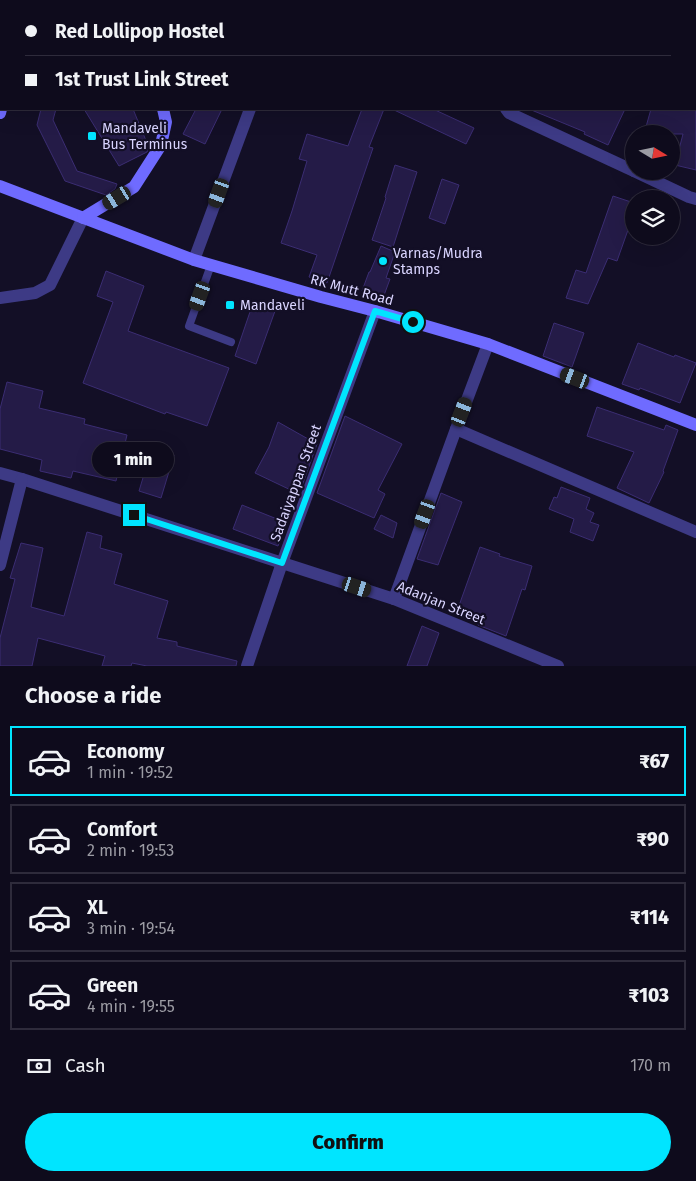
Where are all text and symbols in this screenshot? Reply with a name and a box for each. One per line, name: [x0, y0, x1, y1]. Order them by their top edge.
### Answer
text: Red Lollipop Hostel: [55, 20, 224, 43]
text: 1st Trust Link Street: [55, 68, 229, 91]
place label: Mandaveli Bus Terminus: [102, 120, 188, 153]
north arrow: [625, 125, 680, 180]
map controls: [625, 125, 680, 245]
marker: Mandaveli Bus Terminus: [86, 130, 98, 142]
car: [206, 176, 231, 210]
car: [100, 184, 133, 212]
button: layers: [625, 190, 680, 245]
place label: Varnas/Mudra Stamps: [393, 245, 483, 278]
marker: Varnas/Mudra Stamps: [377, 255, 389, 267]
street label: RK Mutt Road: [308, 271, 396, 309]
car: [187, 279, 212, 313]
place label: Mandaveli: [240, 297, 305, 314]
marker: Mandaveli: [224, 299, 236, 311]
route start: [402, 311, 424, 333]
car: [558, 366, 591, 390]
car: [449, 395, 474, 429]
street label: Sadaiyappan Street: [267, 421, 325, 544]
callout: 1 min: [93, 442, 175, 478]
text: 1 min: [114, 450, 152, 469]
car: [412, 497, 437, 531]
route end: [123, 504, 145, 526]
car: [340, 575, 373, 599]
street label: Adanjan Street: [394, 578, 488, 629]
text: Choose a ride: [25, 682, 161, 709]
icon: car: [27, 739, 72, 784]
text: Economy: [87, 740, 164, 763]
text: ₹67: [639, 750, 669, 773]
text: 1 min · 19:52: [87, 763, 173, 782]
icon: car: [27, 817, 72, 862]
text: Comfort: [87, 818, 157, 841]
text: ₹90: [637, 828, 669, 851]
text: 2 min · 19:53: [87, 841, 174, 860]
icon: car: [27, 895, 72, 940]
text: XL: [87, 896, 108, 919]
text: ₹114: [630, 906, 669, 929]
text: 3 min · 19:54: [87, 919, 175, 938]
icon: car: [27, 973, 72, 1018]
text: Green: [87, 974, 138, 997]
text: ₹103: [629, 984, 669, 1007]
text: 4 min · 19:55: [87, 997, 175, 1016]
icon: cash: [25, 1052, 53, 1080]
text: Cash: [65, 1054, 106, 1077]
text: 170 m: [630, 1056, 671, 1075]
button: Confirm: [25, 1113, 671, 1171]

